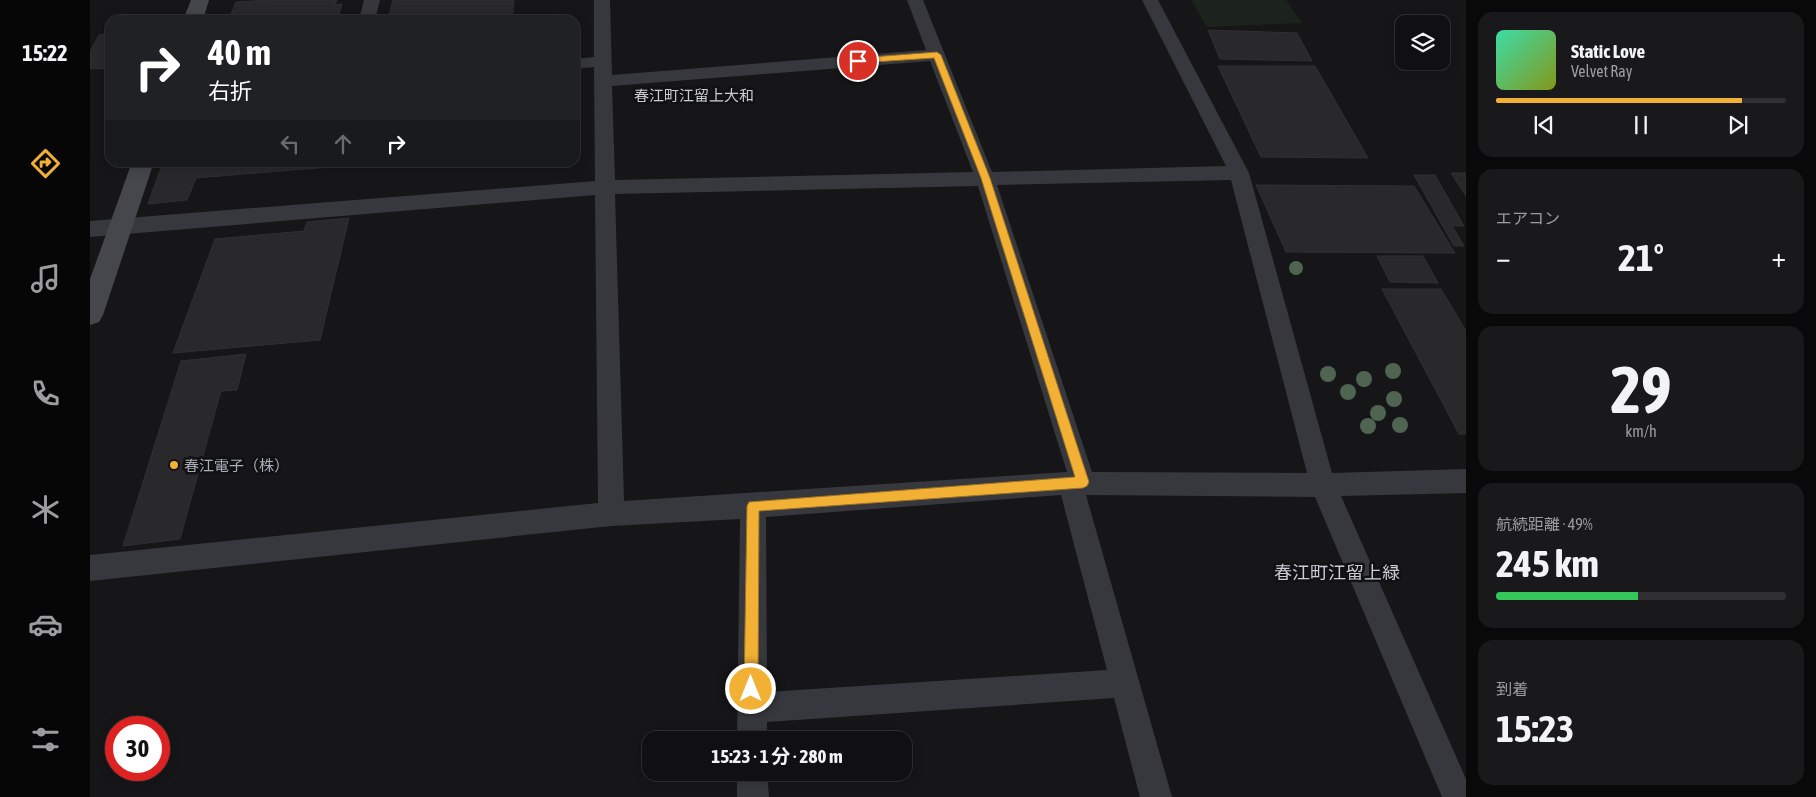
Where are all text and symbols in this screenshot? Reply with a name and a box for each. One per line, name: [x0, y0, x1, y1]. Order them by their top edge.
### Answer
map controls: [1395, 15, 1450, 70]
button: layers: [1395, 15, 1450, 70]
text: 40 m: [208, 32, 271, 72]
icon: right: [125, 35, 190, 100]
text: 15:22: [22, 40, 68, 66]
pin: [837, 40, 879, 82]
text: Static Love: [1571, 40, 1645, 62]
icon: arrive: [844, 47, 872, 75]
text: Velvet Ray: [1571, 62, 1632, 80]
text: 右折: [208, 78, 252, 104]
district label: 春江町江留上大和: [634, 87, 754, 104]
icon: previous: [1530, 111, 1558, 139]
icon: pause: [1627, 111, 1655, 139]
icon: next: [1724, 111, 1752, 139]
icon: left: [276, 130, 304, 158]
icon: ahead: [329, 130, 357, 158]
icon: right: [382, 130, 410, 158]
icon: directions: [28, 146, 63, 181]
text: エアコン: [1496, 209, 1560, 227]
text: 21°: [1618, 236, 1664, 279]
text: −: [1496, 241, 1511, 273]
text: +: [1771, 241, 1786, 273]
icon: music: [28, 261, 63, 296]
text: 29: [1610, 352, 1672, 427]
icon: phone: [28, 376, 63, 411]
text: km/h: [1625, 422, 1657, 440]
place label: 春江電子（株）: [184, 457, 289, 474]
marker: 春江電子（株）: [168, 459, 180, 471]
icon: climate: [28, 492, 63, 527]
text: 航続距離 · 49%: [1496, 515, 1593, 533]
text: 245 km: [1496, 542, 1599, 585]
district label: 春江町江留上緑: [1274, 562, 1400, 583]
icon: car: [28, 607, 63, 642]
position arrow: [724, 662, 776, 714]
text: 到着: [1496, 680, 1528, 698]
text: 15:23: [1496, 707, 1574, 750]
speed limit sign: 30: [105, 716, 170, 781]
icon: filters: [28, 722, 63, 757]
text: 15:23 · 1 分 · 280 m: [711, 745, 843, 767]

